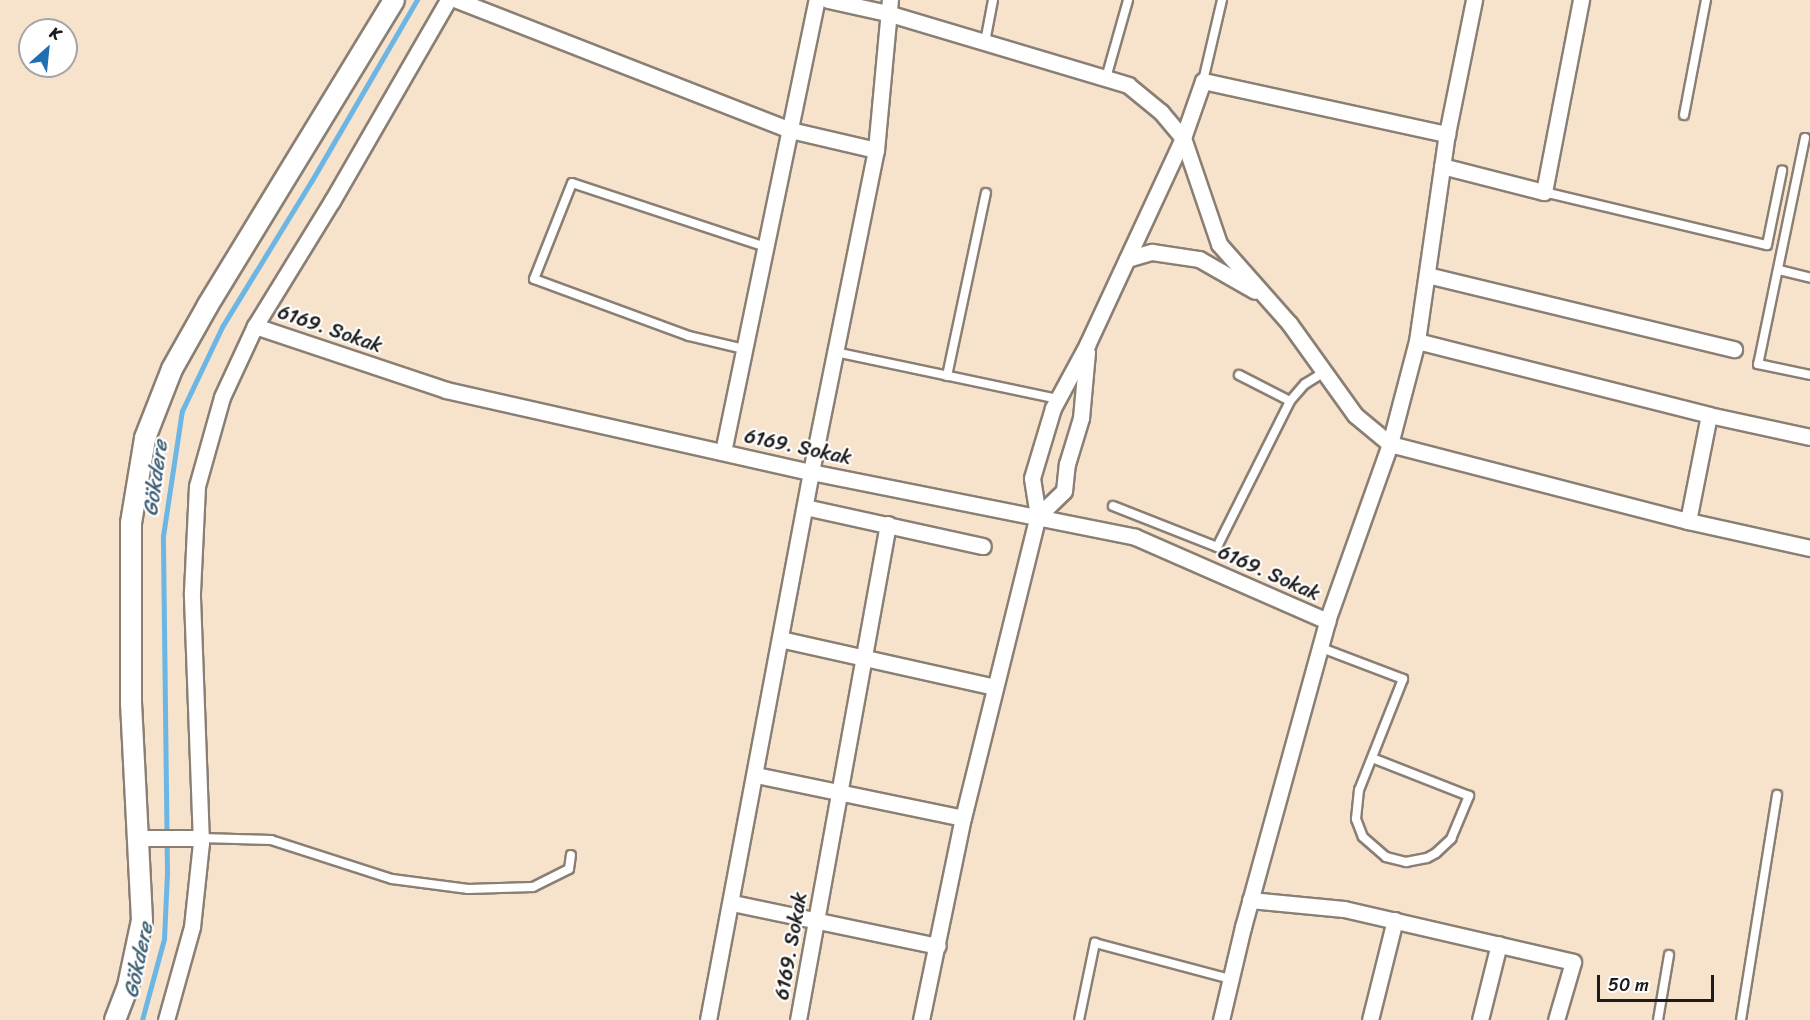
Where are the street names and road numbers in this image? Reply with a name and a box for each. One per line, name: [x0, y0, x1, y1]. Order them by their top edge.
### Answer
street label: 6169. Sokak: [275, 300, 385, 358]
street label: 6169. Sokak: [742, 424, 854, 470]
street label: 6169. Sokak: [1214, 540, 1324, 606]
street label: 6169. Sokak: [770, 890, 812, 1002]

